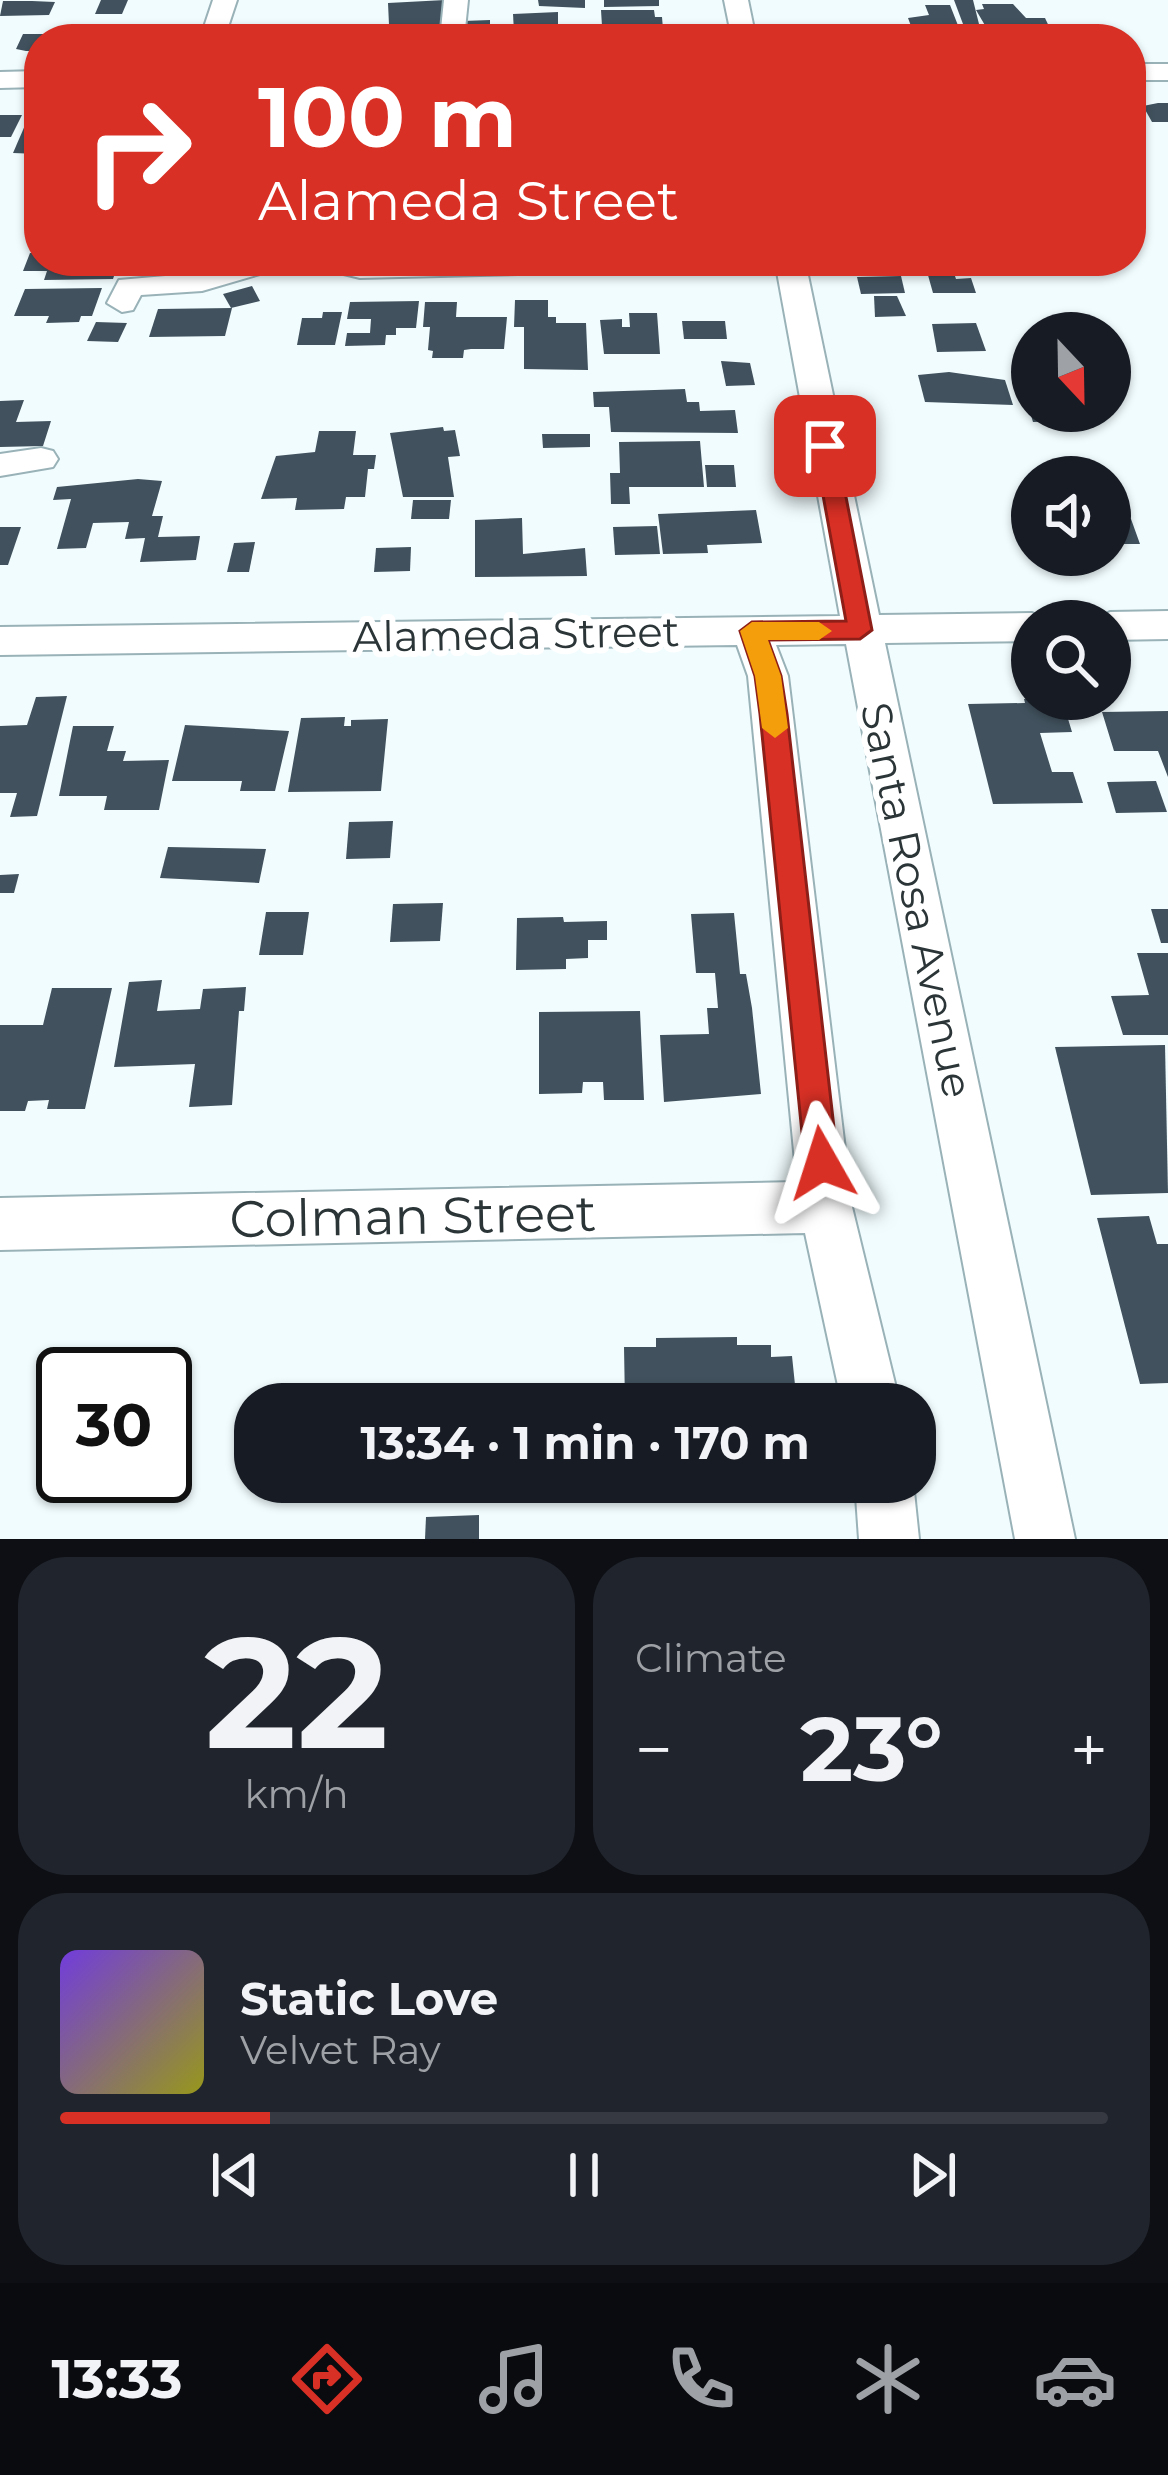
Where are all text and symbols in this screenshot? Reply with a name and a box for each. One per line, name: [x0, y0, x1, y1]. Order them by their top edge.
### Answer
text: 100 m: [258, 66, 517, 168]
icon: right: [60, 72, 216, 228]
text: Alameda Street: [258, 168, 679, 234]
north arrow: [1011, 312, 1131, 432]
map controls: [1011, 312, 1131, 720]
pin: [774, 395, 876, 497]
icon: arrive: [792, 413, 858, 479]
button: sound: [1011, 456, 1131, 576]
button: search: [1011, 600, 1131, 720]
street label: Alameda Street: [352, 605, 680, 663]
street label: Santa Rosa Avenue: [850, 698, 984, 1102]
position arrow: [759, 1100, 885, 1226]
street label: Colman Street: [229, 1182, 597, 1250]
speed limit sign: 30: [36, 1347, 192, 1503]
text: 13:34 · 1 min · 170 m: [360, 1415, 810, 1470]
text: 22: [204, 1597, 389, 1787]
text: Climate: [635, 1634, 787, 1682]
text: 23°: [800, 1694, 943, 1804]
text: −: [635, 1709, 673, 1790]
text: +: [1070, 1709, 1108, 1790]
text: km/h: [244, 1770, 349, 1818]
text: Static Love: [240, 1971, 498, 2026]
text: Velvet Ray: [240, 2026, 441, 2074]
icon: previous: [202, 2142, 268, 2208]
icon: pause: [551, 2142, 617, 2208]
icon: next: [900, 2142, 966, 2208]
icon: directions: [285, 2337, 369, 2421]
icon: music: [472, 2337, 556, 2421]
icon: phone: [659, 2337, 743, 2421]
icon: climate: [846, 2337, 930, 2421]
icon: car: [1033, 2337, 1117, 2421]
text: 13:33: [51, 2346, 182, 2412]

